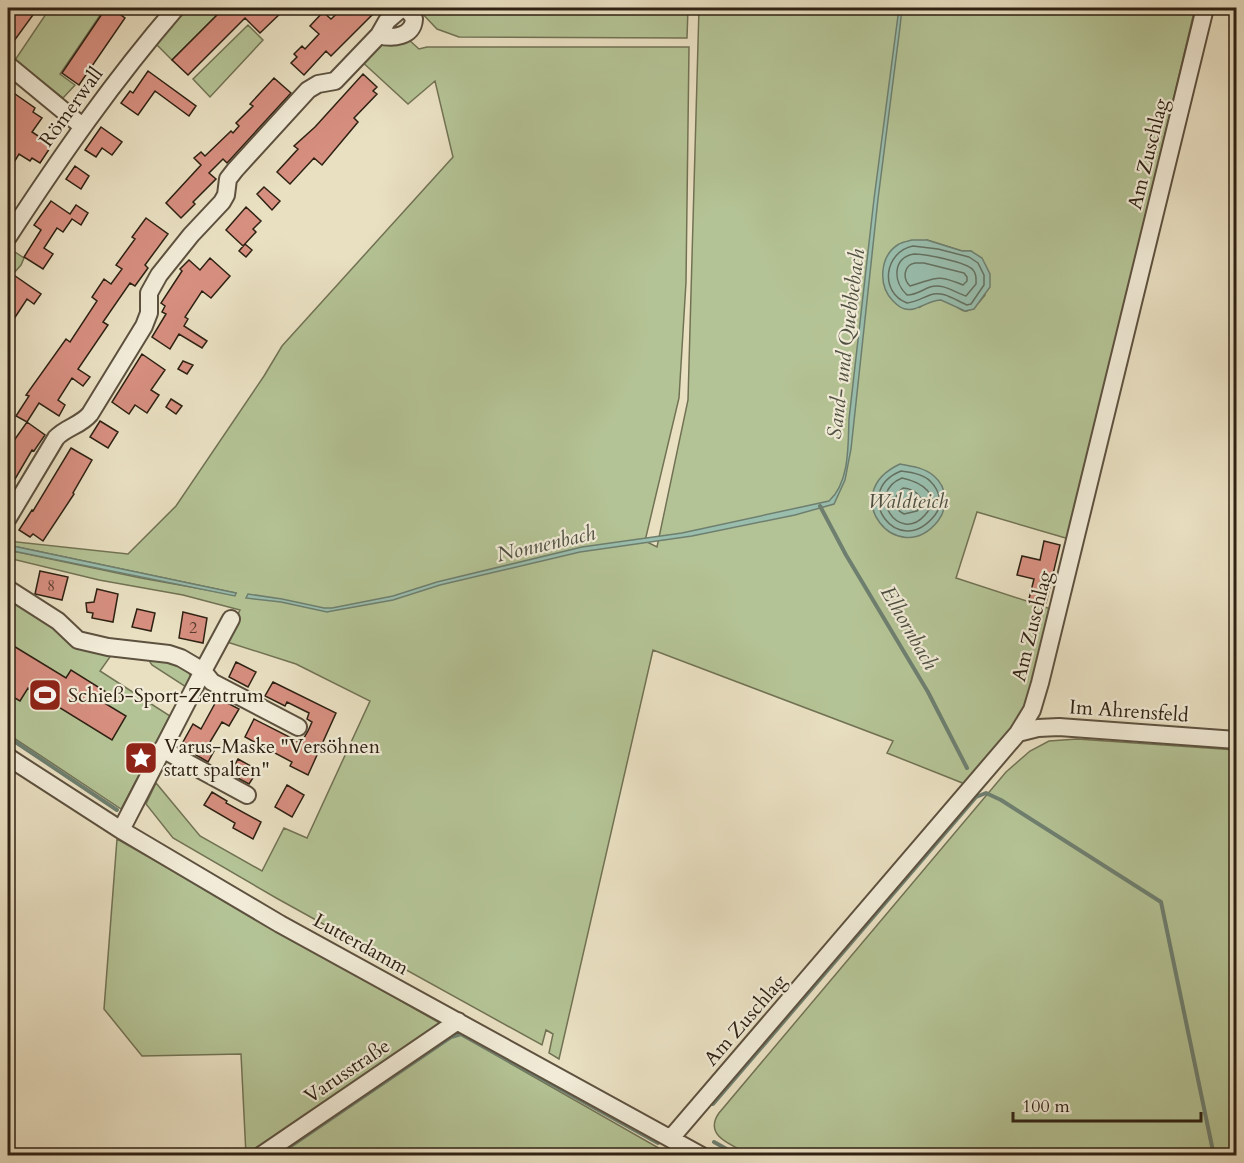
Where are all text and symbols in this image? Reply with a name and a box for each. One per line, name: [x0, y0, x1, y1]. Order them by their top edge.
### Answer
street label: Römerwall: [33, 62, 109, 152]
street label: Am Zuschlag: [1121, 95, 1175, 212]
water label: Sand- und Quebbebach: [820, 247, 872, 441]
water label: Waldteich: [868, 487, 948, 516]
water label: Nonnenbach: [494, 519, 598, 569]
street label: Am Zuschlag: [1005, 567, 1059, 684]
house number: 8: [47, 575, 55, 597]
water label: Elhornbach: [873, 581, 945, 675]
house number: 2: [189, 617, 197, 639]
sports icon: Schieß-Sport-Zentrum: [27, 677, 63, 713]
place label: Schieß-Sport-Zentrum: [68, 682, 264, 709]
street label: Im Ahrensfeld: [1068, 693, 1190, 729]
place label: Varus-Maske "Versöhnen statt spalten": [164, 733, 381, 783]
place icon: Varus-Maske "Versöhnen statt spalten": [123, 740, 159, 776]
street label: Lutterdamm: [308, 907, 414, 981]
street label: Am Zuschlag: [698, 968, 793, 1072]
street label: Varusstraße: [299, 1032, 395, 1110]
scale bar: [1013, 1085, 1200, 1123]
text: 100 m: [1022, 1094, 1070, 1119]

